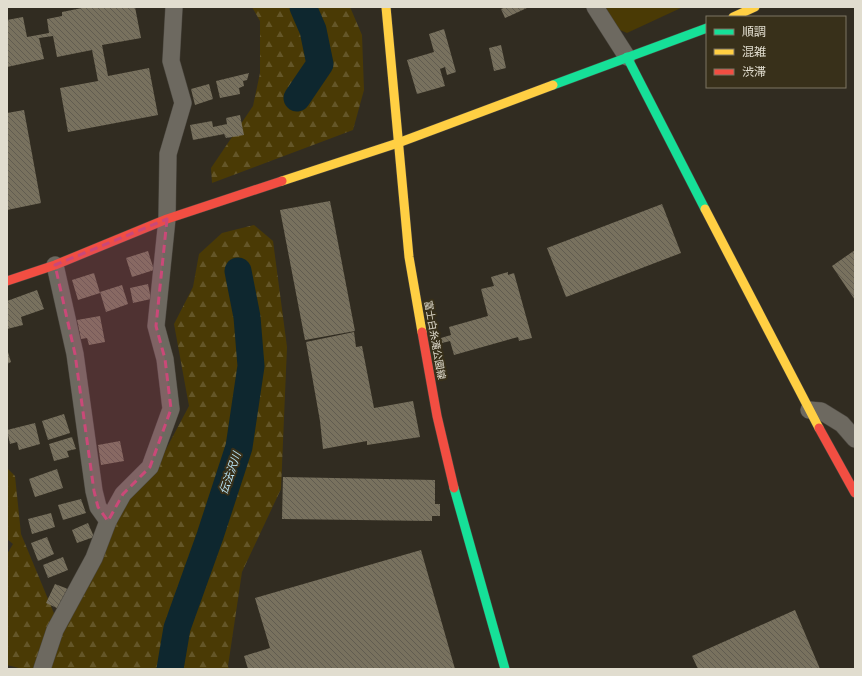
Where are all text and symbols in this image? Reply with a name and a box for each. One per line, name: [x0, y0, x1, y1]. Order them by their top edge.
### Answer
legend: [706, 16, 846, 88]
text: 順調: [742, 24, 766, 39]
text: 混雑: [742, 44, 766, 59]
text: 渋滞: [742, 64, 766, 79]
street label: 富士白糸滝公園線: [422, 299, 448, 381]
water label: 伝法沢川: [216, 449, 244, 496]

